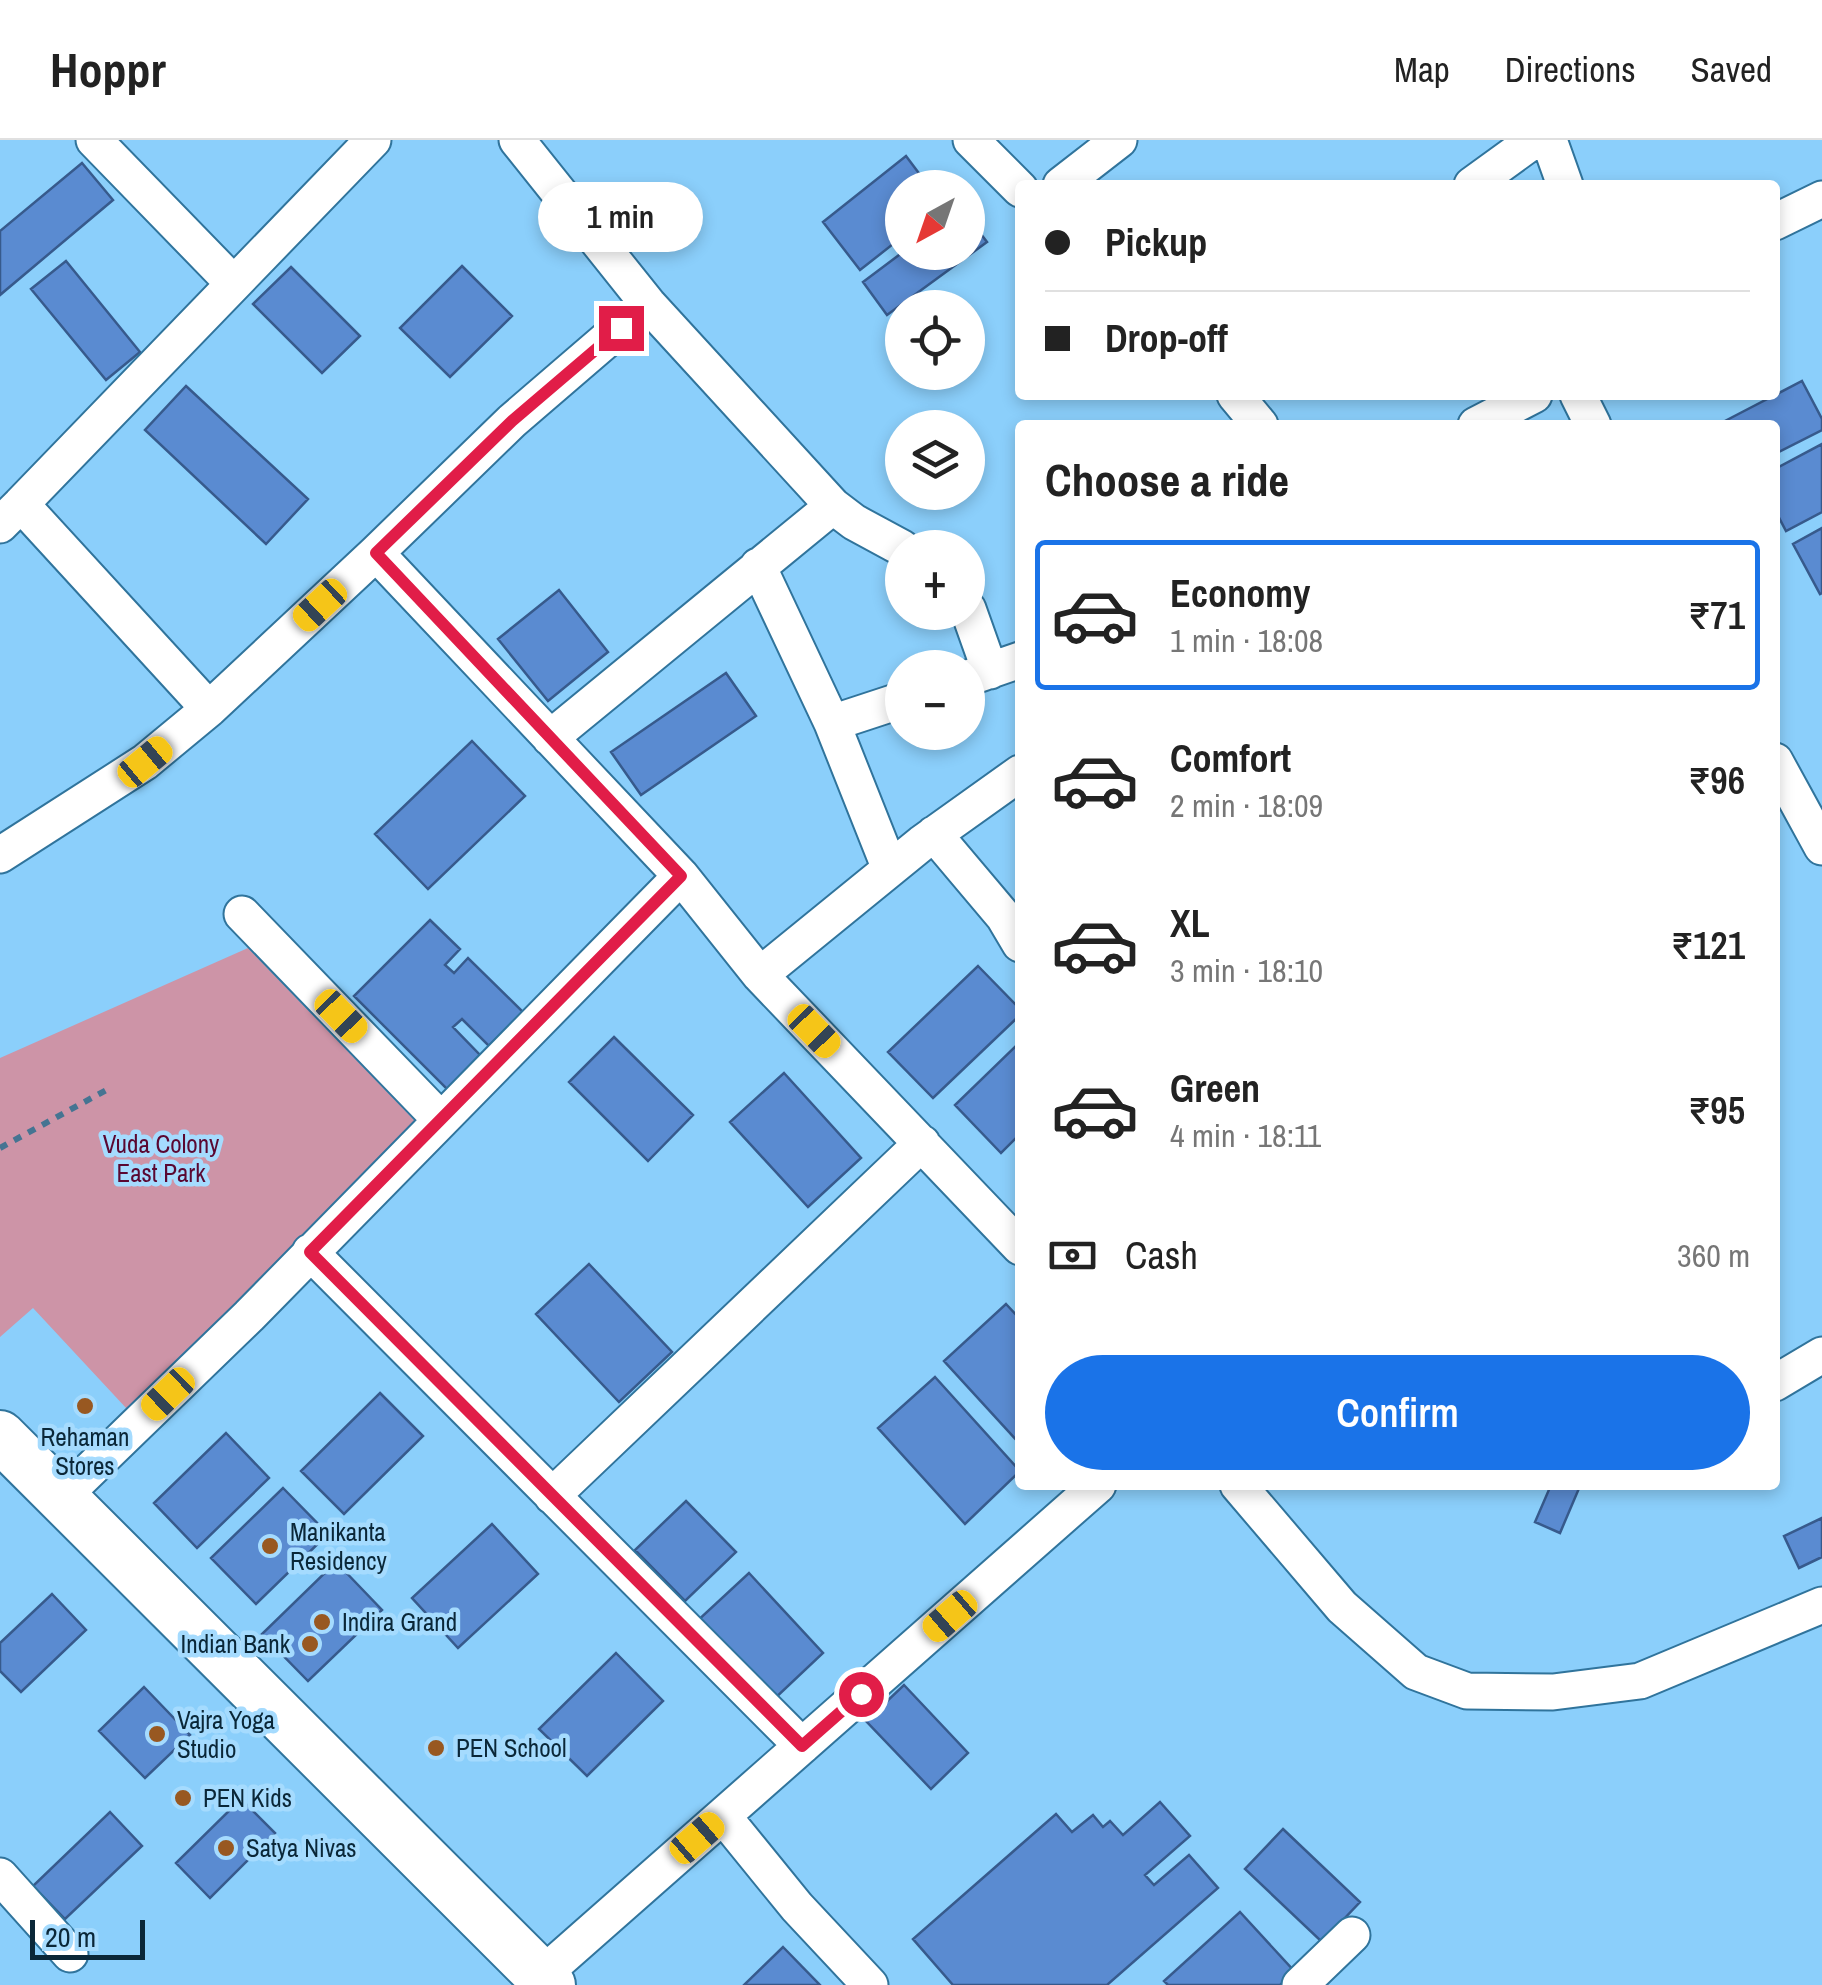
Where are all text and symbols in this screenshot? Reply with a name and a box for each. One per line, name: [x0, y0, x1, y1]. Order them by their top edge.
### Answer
text: Hoppr: [50, 37, 166, 102]
text: Map: [1394, 46, 1450, 93]
text: Directions: [1505, 46, 1636, 93]
text: Saved: [1691, 46, 1772, 93]
north arrow: [885, 170, 985, 270]
map controls: [885, 170, 985, 750]
callout: 1 min: [538, 183, 704, 253]
text: 1 min: [587, 195, 654, 238]
text: Pickup: [1105, 217, 1207, 268]
button: locate: [885, 290, 985, 390]
route end: [599, 306, 644, 351]
text: Drop-off: [1105, 313, 1228, 364]
button: layers: [885, 410, 985, 510]
text: Choose a ride: [1045, 449, 1289, 510]
button: +: [885, 530, 985, 630]
text: Economy: [1170, 568, 1310, 619]
icon: car: [1050, 570, 1140, 660]
car: [288, 574, 352, 636]
text: ₹71: [1689, 590, 1745, 641]
text: 1 min · 18:08: [1170, 619, 1323, 662]
button: −: [885, 650, 985, 750]
car: [112, 731, 178, 793]
text: Comfort: [1170, 733, 1291, 784]
icon: car: [1050, 735, 1140, 825]
text: ₹96: [1689, 755, 1745, 806]
text: 2 min · 18:09: [1170, 784, 1323, 827]
text: XL: [1170, 898, 1210, 949]
icon: car: [1050, 900, 1140, 990]
text: ₹121: [1671, 920, 1745, 971]
text: 3 min · 18:10: [1170, 949, 1323, 992]
car: [309, 984, 373, 1048]
car: [782, 999, 846, 1063]
text: Green: [1170, 1063, 1260, 1114]
icon: car: [1050, 1065, 1140, 1155]
text: ₹95: [1689, 1085, 1745, 1136]
text: 4 min · 18:11: [1170, 1114, 1321, 1157]
park label: Vuda Colony East Park: [103, 1127, 220, 1190]
icon: cash: [1045, 1228, 1100, 1283]
text: Cash: [1125, 1230, 1198, 1281]
text: 360 m: [1677, 1234, 1750, 1277]
button: Confirm: [1045, 1355, 1750, 1470]
car: [136, 1362, 200, 1426]
marker: Rehaman Stores: [74, 1395, 96, 1417]
place label: Rehaman Stores: [41, 1420, 129, 1483]
place label: Manikanta Residency: [290, 1515, 388, 1578]
marker: Manikanta Residency: [259, 1535, 281, 1557]
car: [918, 1585, 982, 1647]
place label: Indira Grand: [342, 1605, 457, 1639]
marker: Indira Grand: [311, 1611, 333, 1633]
place label: Indian Bank: [181, 1627, 291, 1661]
marker: Indian Bank: [299, 1633, 321, 1655]
route start: [839, 1672, 884, 1717]
place label: Vajra Yoga Studio: [177, 1703, 276, 1766]
marker: Vajra Yoga Studio: [146, 1723, 168, 1745]
place label: PEN School: [456, 1731, 567, 1765]
marker: PEN School: [425, 1737, 447, 1759]
place label: PEN Kids: [203, 1781, 292, 1815]
marker: PEN Kids: [172, 1787, 194, 1809]
car: [665, 1807, 729, 1869]
place label: Satya Nivas: [246, 1831, 357, 1865]
marker: Satya Nivas: [215, 1837, 237, 1859]
scale bar: [30, 1915, 145, 1960]
text: 20 m: [45, 1918, 96, 1956]

